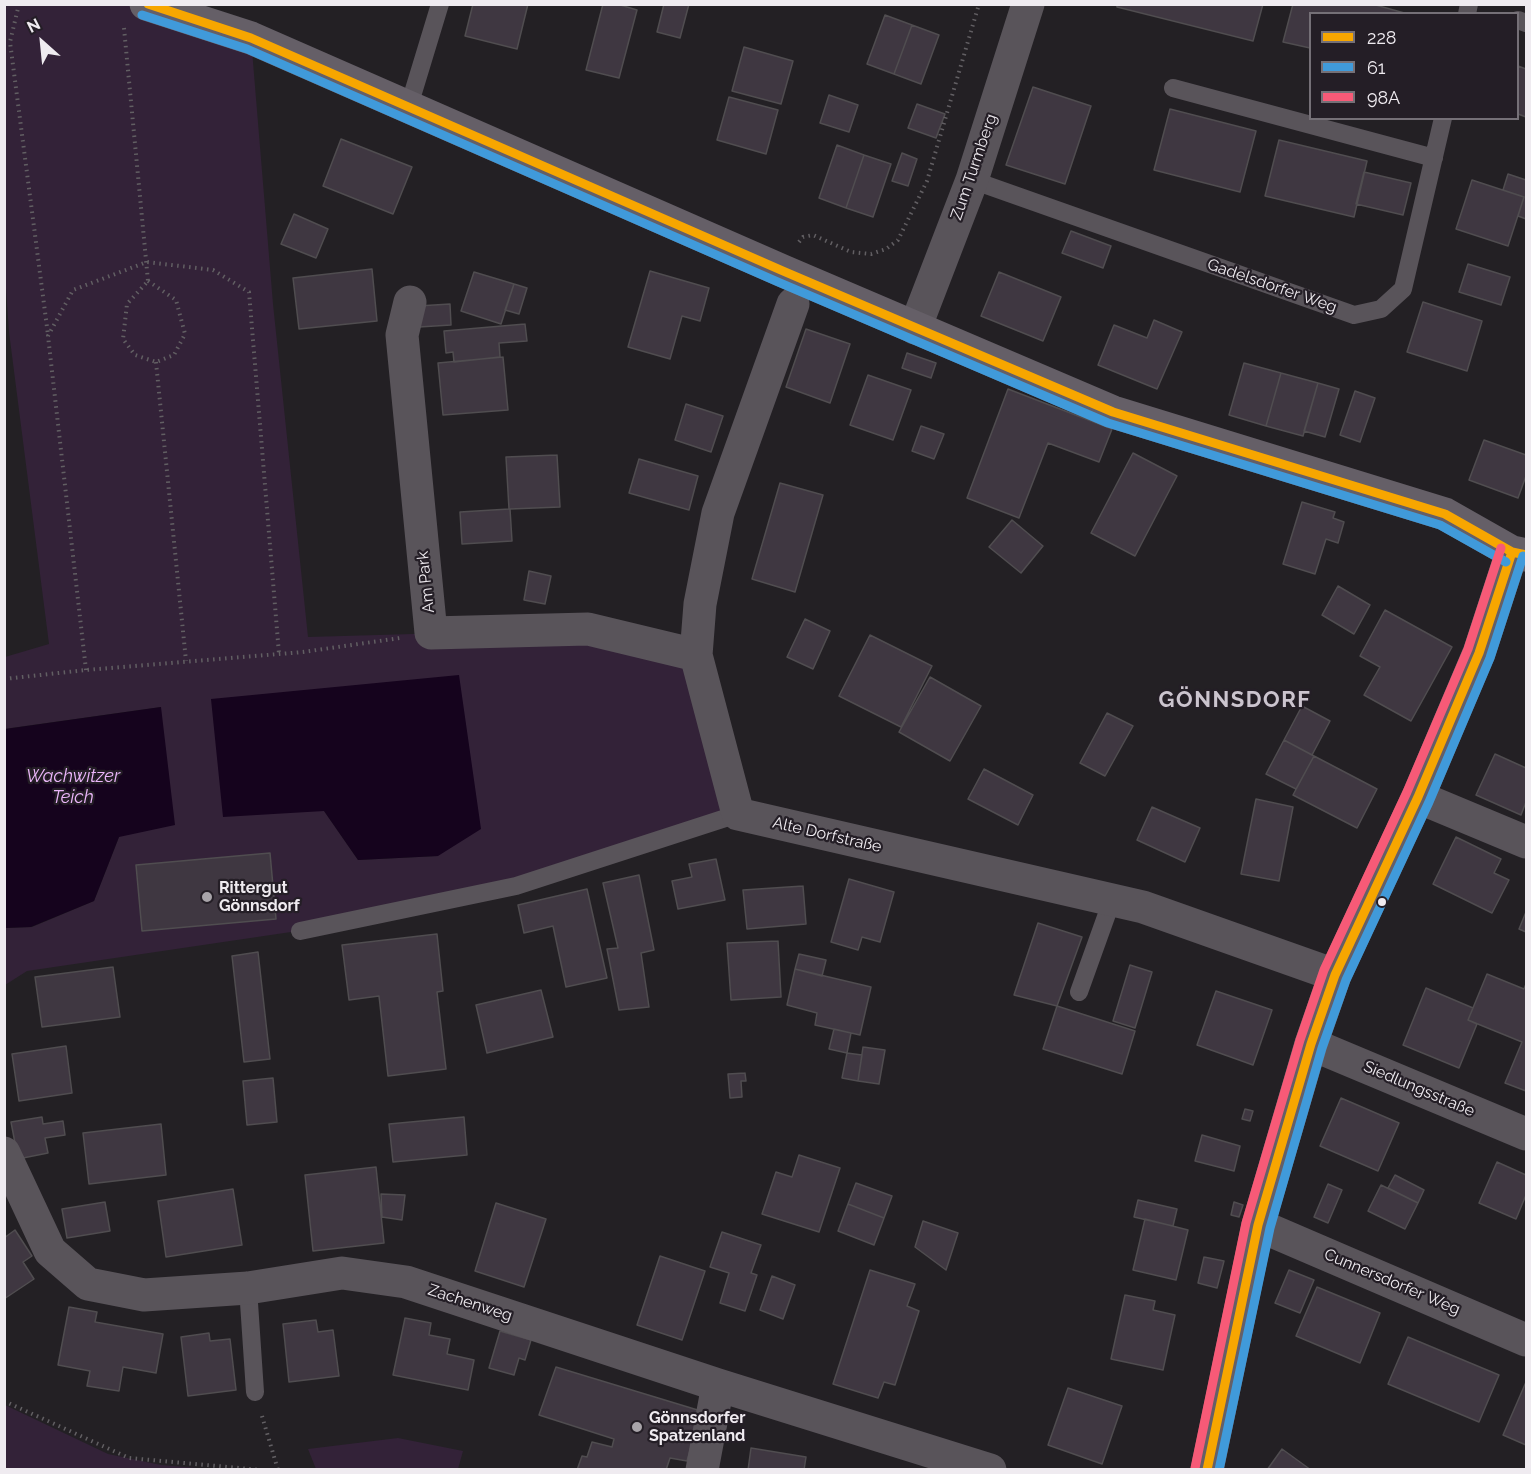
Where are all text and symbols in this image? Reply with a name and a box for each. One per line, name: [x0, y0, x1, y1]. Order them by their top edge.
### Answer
north arrow: [12, 12, 72, 72]
legend: [1309, 12, 1519, 120]
text: N: [24, 14, 43, 37]
text: 228: [1367, 27, 1396, 48]
text: 61: [1367, 57, 1386, 78]
text: 98A: [1367, 87, 1400, 108]
street label: Zum Turmberg: [947, 111, 1001, 223]
street label: Gadelsdorfer Weg: [1205, 255, 1339, 317]
street label: Am Park: [413, 550, 439, 614]
district label: GÖNNSDORF: [1159, 687, 1311, 713]
water label: Wachwitzer Teich: [26, 766, 120, 808]
street label: Alte Dorfstraße: [771, 813, 883, 857]
place label: Rittergut Gönnsdorf: [219, 878, 300, 916]
marker: Rittergut Gönnsdorf: [200, 890, 214, 904]
unlabelled marker: [1376, 896, 1388, 908]
street label: Siedlungsstraße: [1361, 1057, 1477, 1121]
street label: Cunnersdorfer Weg: [1321, 1245, 1463, 1319]
street label: Zachenweg: [425, 1280, 515, 1326]
place label: Gönnsdorfer Spatzenland: [649, 1408, 745, 1446]
marker: Gönnsdorfer Spatzenland: [630, 1420, 644, 1434]

